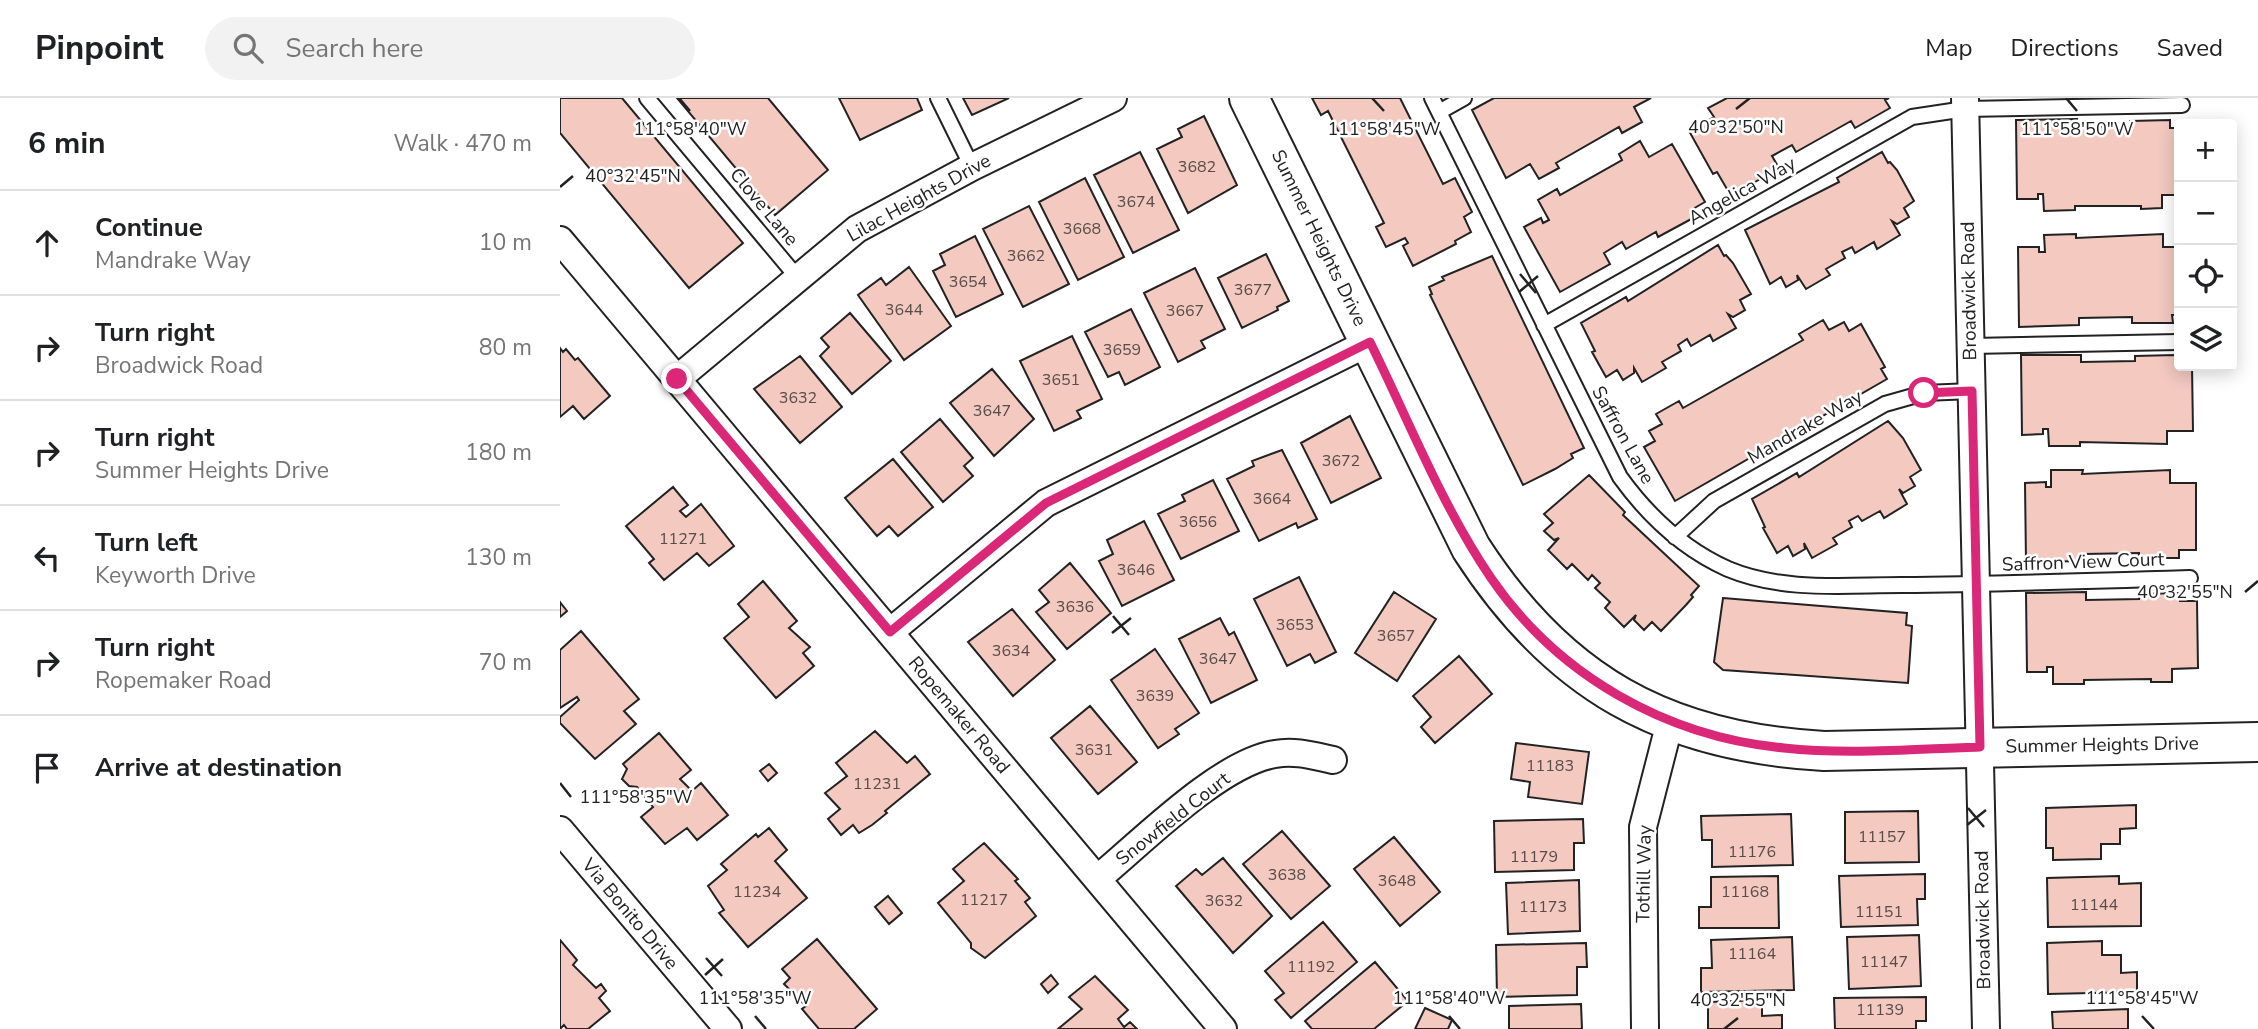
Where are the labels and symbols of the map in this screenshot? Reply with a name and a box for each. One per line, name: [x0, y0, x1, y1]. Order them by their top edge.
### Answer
text: 40°32'50"N: [1688, 115, 1784, 139]
text: 111°58'40"W: [633, 117, 747, 141]
text: 111°58'45"W: [1327, 117, 1441, 141]
text: 111°58'50"W: [2020, 117, 2134, 141]
street label: Summer Heights Drive: [1265, 145, 1373, 331]
street label: Lilac Heights Drive: [842, 148, 996, 248]
street label: Angelica Way: [1684, 151, 1801, 231]
house number: 3682: [1178, 156, 1216, 178]
street label: Clove Lane: [724, 162, 804, 252]
text: 40°32'45"N: [585, 164, 681, 188]
house number: 3674: [1117, 191, 1156, 213]
house number: 3668: [1063, 218, 1101, 240]
street label: Broadwick Road: [1955, 221, 1983, 361]
house number: 3662: [1007, 245, 1045, 267]
house number: 3654: [949, 271, 988, 293]
house number: 3677: [1234, 279, 1272, 301]
house number: 3644: [885, 299, 924, 321]
house number: 3667: [1166, 300, 1204, 322]
house number: 3659: [1103, 339, 1141, 361]
route end: [661, 363, 692, 394]
house number: 3651: [1042, 369, 1080, 391]
route start: [1908, 377, 1939, 408]
street label: Saffron Lane: [1585, 381, 1661, 489]
street label: Mandrake Way: [1743, 383, 1867, 470]
house number: 3632: [779, 387, 817, 409]
house number: 3647: [973, 400, 1011, 422]
house number: 3672: [1322, 450, 1360, 472]
house number: 3664: [1253, 488, 1292, 510]
house number: 3656: [1179, 511, 1217, 533]
house number: 11271: [659, 528, 707, 550]
street label: Saffron View Court: [2001, 546, 2165, 578]
house number: 3646: [1117, 559, 1155, 581]
text: 40°32'55"N: [2137, 580, 2233, 604]
house number: 3636: [1056, 596, 1094, 618]
house number: 3653: [1276, 614, 1314, 636]
house number: 3657: [1377, 625, 1415, 647]
house number: 3634: [992, 640, 1031, 662]
house number: 3647: [1199, 648, 1237, 670]
street label: Ropemaker Road: [902, 651, 1016, 779]
house number: 3639: [1136, 685, 1174, 707]
street label: Summer Heights Drive: [2005, 730, 2199, 760]
house number: 3631: [1075, 739, 1113, 761]
house number: 11183: [1526, 755, 1574, 777]
street label: Snowfield Court: [1110, 766, 1236, 872]
house number: 11231: [853, 773, 901, 795]
text: 111°58'35"W: [579, 785, 693, 809]
street label: Tothill Way: [1630, 825, 1658, 923]
house number: 11157: [1858, 826, 1906, 848]
house number: 11176: [1728, 841, 1776, 863]
house number: 11179: [1510, 846, 1558, 868]
street label: Broadwick Road: [1969, 850, 1997, 990]
street label: Via Bonito Drive: [575, 852, 684, 975]
house number: 3638: [1268, 864, 1306, 886]
house number: 3648: [1378, 870, 1416, 892]
house number: 11234: [733, 881, 781, 903]
house number: 11168: [1721, 881, 1769, 903]
house number: 11217: [960, 889, 1008, 911]
house number: 3632: [1205, 890, 1243, 912]
house number: 11144: [2070, 894, 2118, 916]
house number: 11173: [1519, 896, 1567, 918]
house number: 11151: [1855, 901, 1903, 923]
house number: 11164: [1728, 943, 1776, 965]
house number: 11147: [1860, 951, 1908, 973]
house number: 11192: [1287, 956, 1335, 978]
text: 111°58'35"W: [698, 986, 812, 1010]
text: 111°58'40"W: [1392, 986, 1506, 1010]
text: 111°58'45"W: [2085, 986, 2199, 1010]
text: 40°32'55"N: [1690, 988, 1786, 1012]
house number: 11139: [1856, 999, 1904, 1021]

